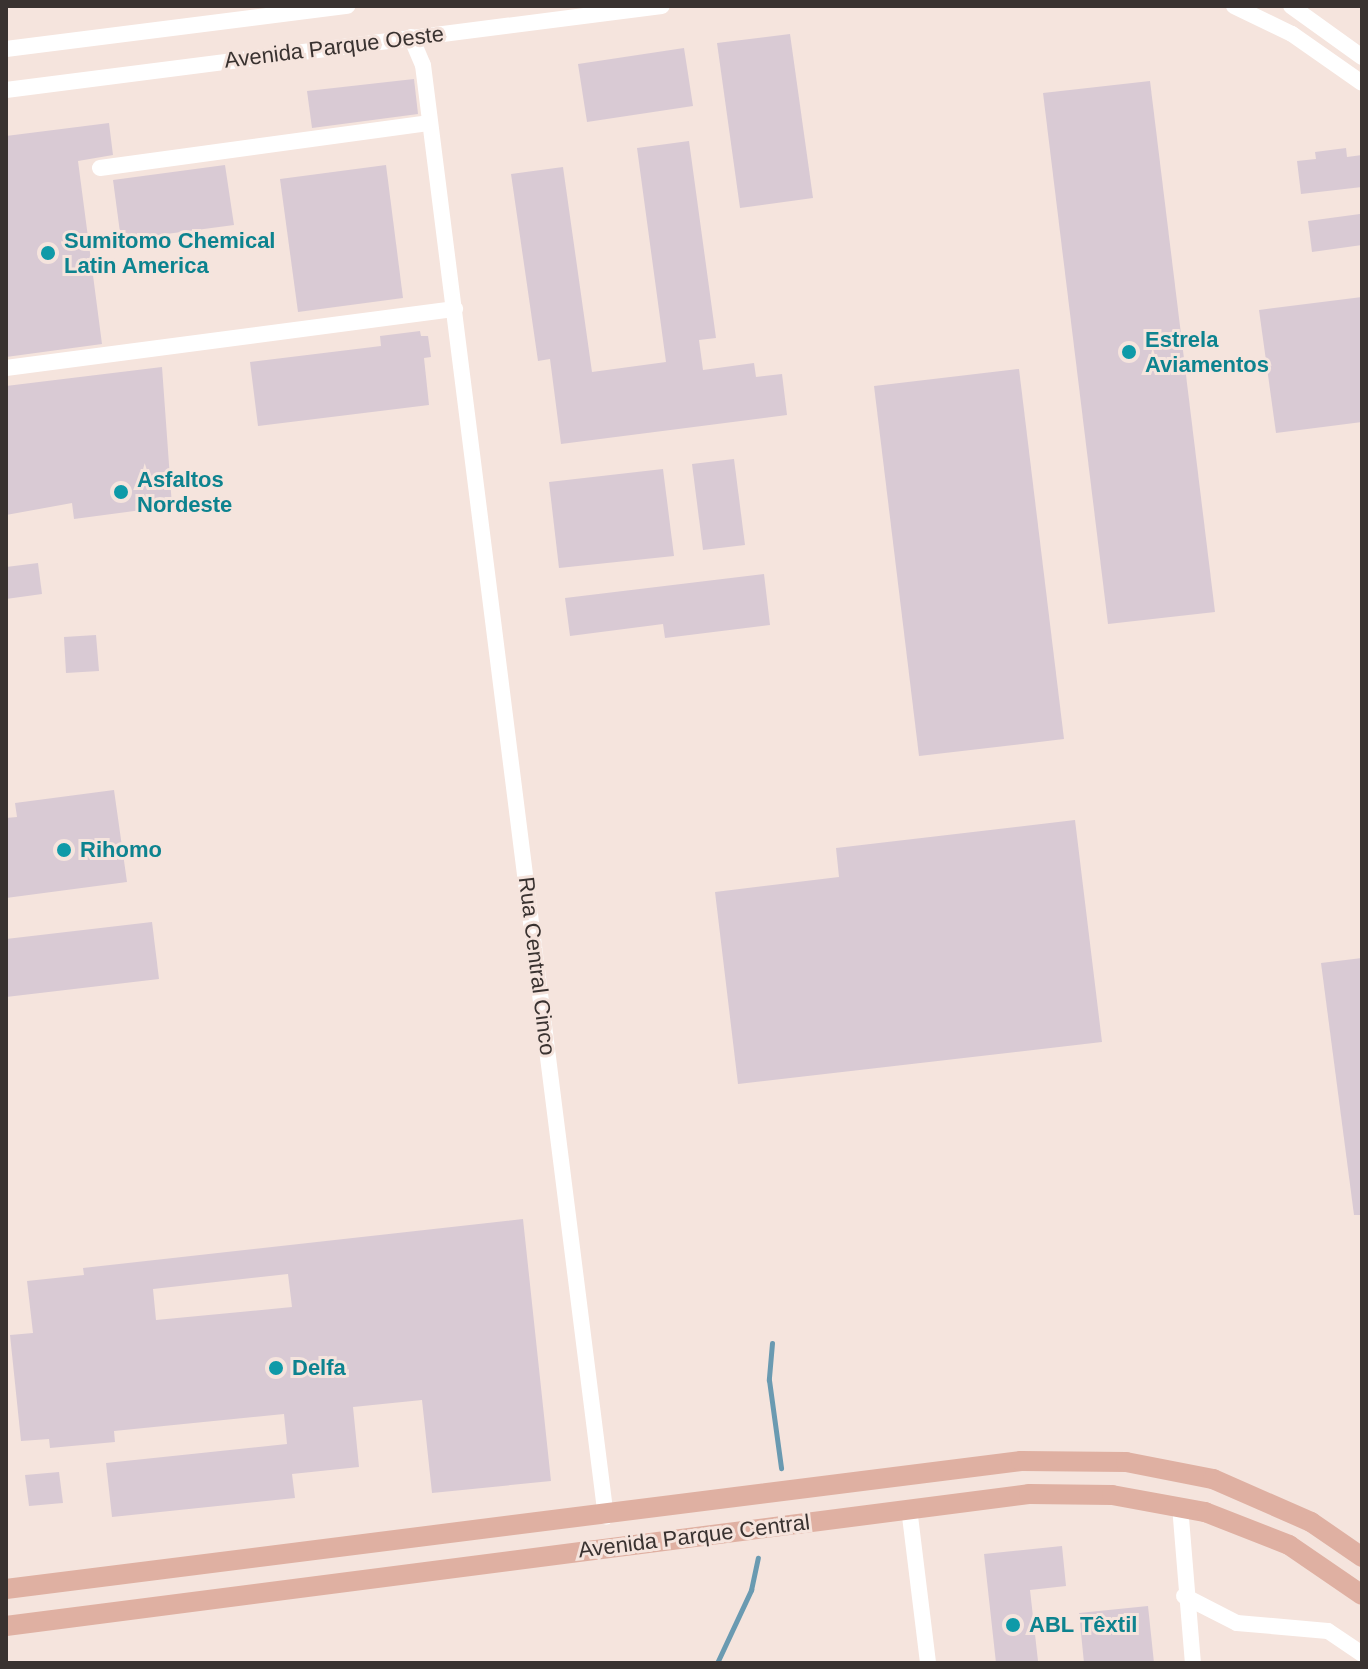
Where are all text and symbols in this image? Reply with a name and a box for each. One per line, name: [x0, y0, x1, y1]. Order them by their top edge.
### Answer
street label: Avenida Parque Oeste: [223, 20, 445, 74]
place label: Sumitomo Chemical Latin America: [64, 227, 275, 278]
marker: Sumitomo Chemical Latin America: [39, 244, 57, 262]
place label: Estrela Aviamentos: [1145, 326, 1269, 378]
marker: Estrela Aviamentos: [1120, 343, 1138, 361]
place label: Asfaltos Nordeste: [137, 466, 232, 518]
marker: Asfaltos Nordeste: [112, 483, 130, 501]
place label: Rihomo: [80, 837, 162, 863]
marker: Rihomo: [55, 841, 73, 859]
street label: Rua Central Cinco: [513, 875, 561, 1057]
place label: Delfa: [292, 1355, 346, 1381]
marker: Delfa: [267, 1359, 285, 1377]
street label: Avenida Parque Central: [577, 1509, 811, 1563]
place label: ABL Têxtil: [1029, 1612, 1138, 1638]
marker: ABL Têxtil: [1004, 1616, 1022, 1634]

